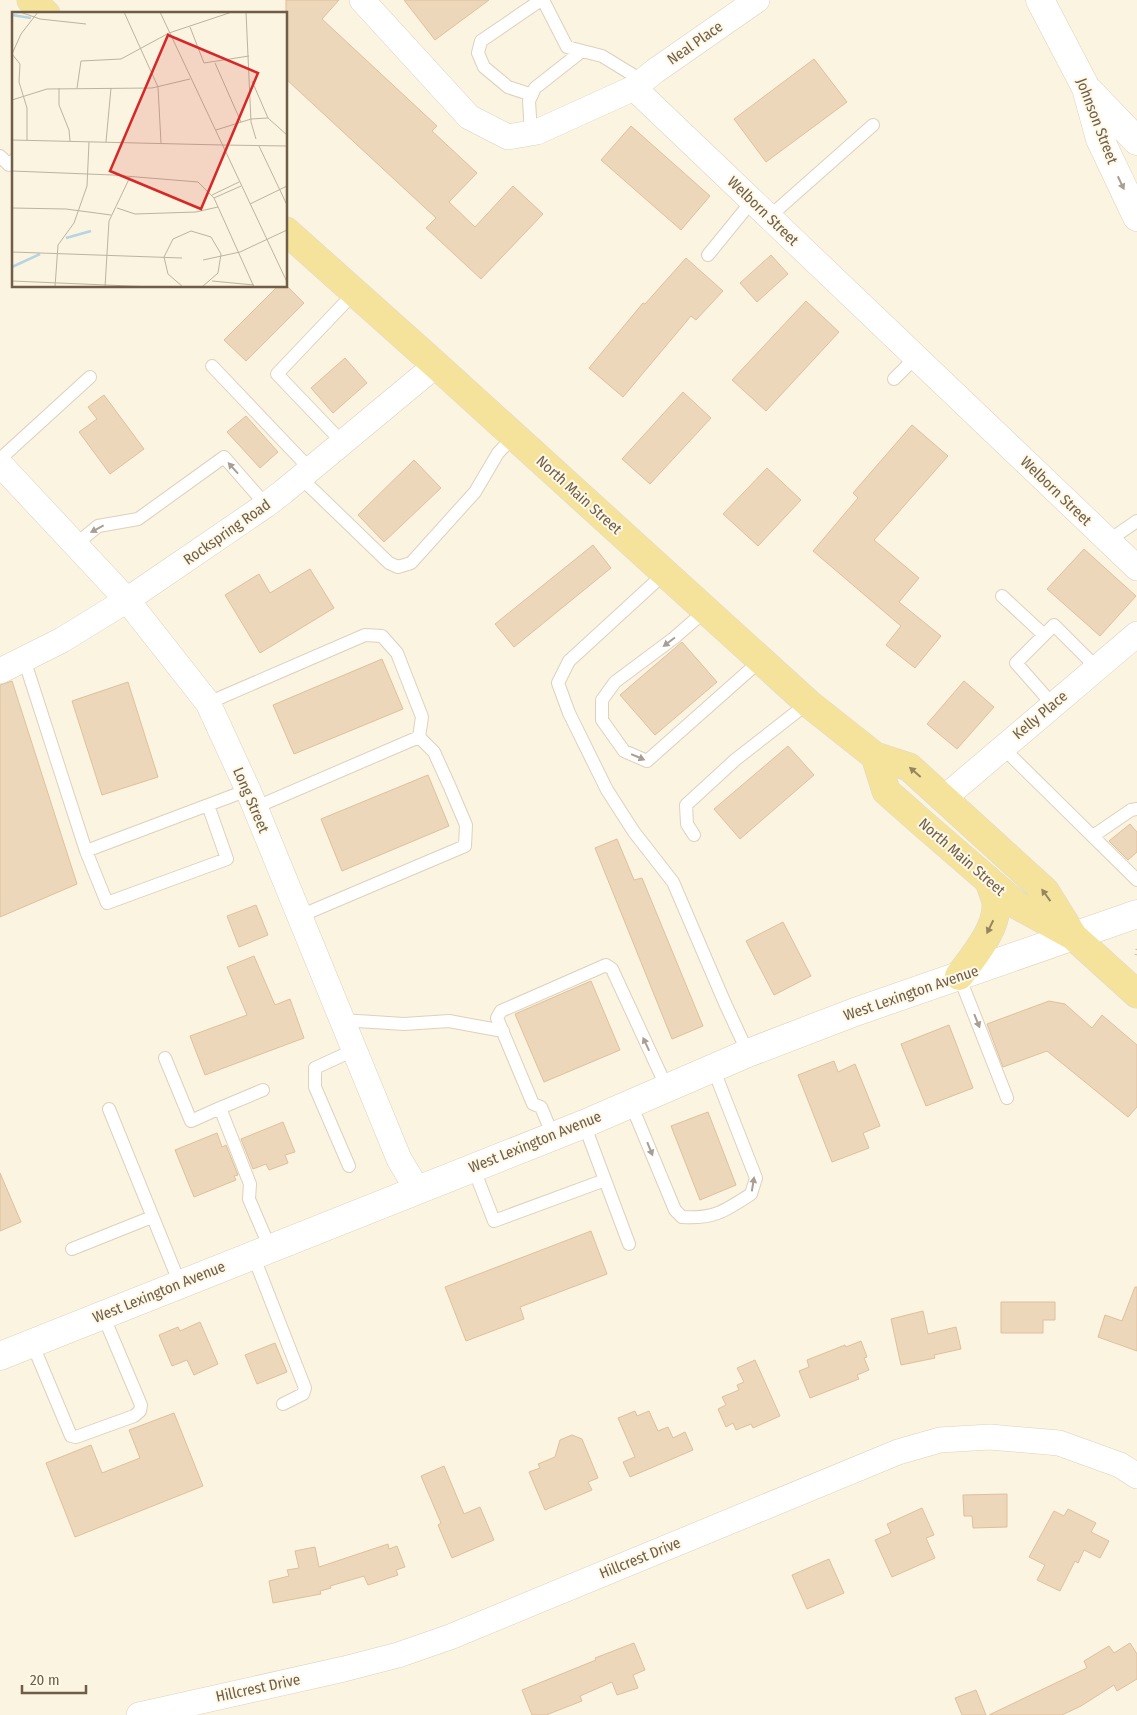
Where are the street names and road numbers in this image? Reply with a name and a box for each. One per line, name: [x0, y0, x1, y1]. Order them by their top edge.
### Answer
street label: Neal Place: [664, 17, 726, 69]
street label: Johnson Street: [1072, 76, 1122, 167]
street label: Welborn Street: [724, 173, 802, 249]
street label: North Main Street: [533, 452, 625, 538]
street label: Welborn Street: [1017, 453, 1095, 529]
street label: Rockspring Road: [180, 495, 274, 569]
street label: Kelly Place: [1009, 687, 1071, 743]
street label: Long Street: [229, 764, 273, 836]
street label: North Main Street: [915, 815, 1009, 899]
street label: West Lexington Avenue: [841, 961, 981, 1025]
street label: West Lexington Avenue: [466, 1107, 604, 1177]
street label: West Lexington Avenue: [90, 1257, 228, 1327]
street label: Hillcrest Drive: [597, 1534, 683, 1582]
street label: Hillcrest Drive: [214, 1670, 302, 1706]

